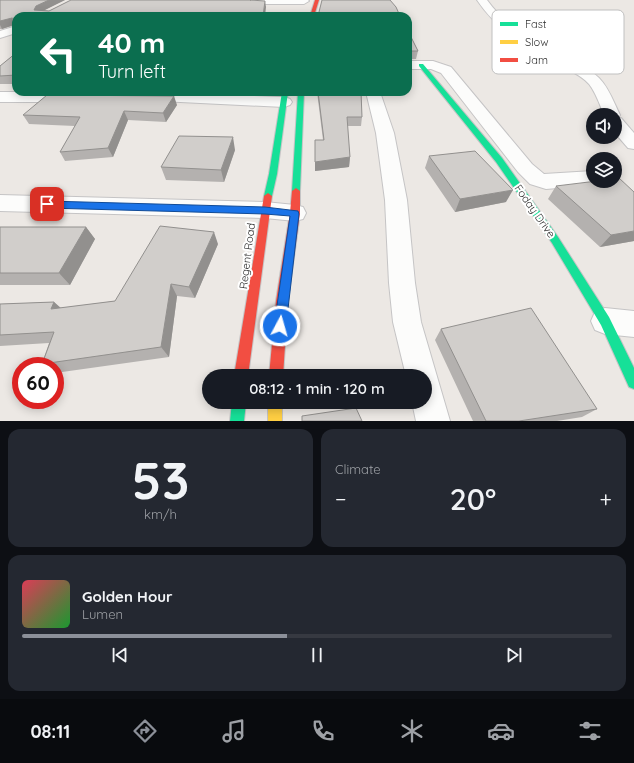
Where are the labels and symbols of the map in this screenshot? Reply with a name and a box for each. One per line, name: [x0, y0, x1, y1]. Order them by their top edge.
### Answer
legend: [492, 10, 624, 74]
text: Fast: [525, 17, 547, 31]
text: Slow: [525, 35, 549, 49]
text: Jam: [525, 53, 548, 67]
street label: Foday Drive: [512, 182, 558, 240]
pin: [30, 187, 64, 221]
street label: Regent Road: [236, 222, 258, 290]
position arrow: [259, 305, 301, 347]
speed limit sign: 60: [12, 357, 64, 409]

